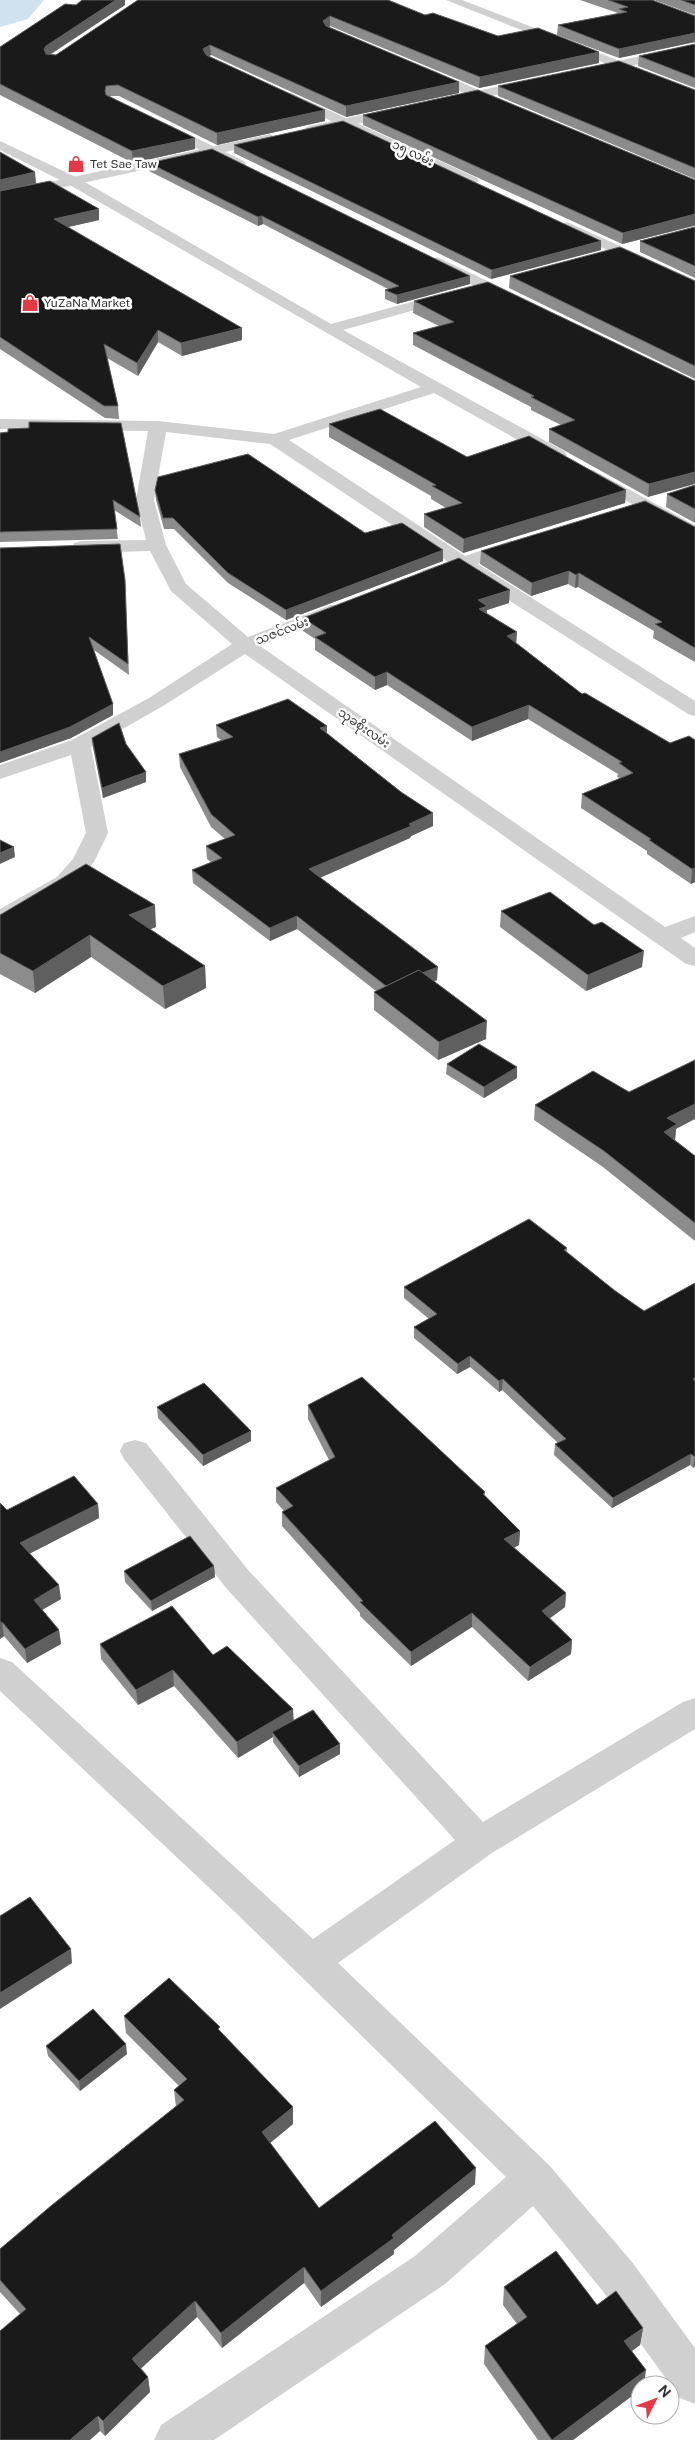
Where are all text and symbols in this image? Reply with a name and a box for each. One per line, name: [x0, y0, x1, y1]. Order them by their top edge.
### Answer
street label: ၁၅ လမ်း: [389, 135, 437, 171]
shop icon: Tet Sae Taw: [66, 154, 86, 174]
place label: Tet Sae Taw: [90, 157, 158, 171]
shop icon: YuZaNa Market: [20, 293, 40, 313]
place label: YuZaNa Market: [44, 296, 130, 310]
street label: သဇင်လမ်း: [253, 613, 310, 647]
street label: သုခစိုးလမ်း: [334, 704, 394, 753]
north arrow: [630, 2375, 680, 2425]
text: N: [655, 2382, 674, 2401]

